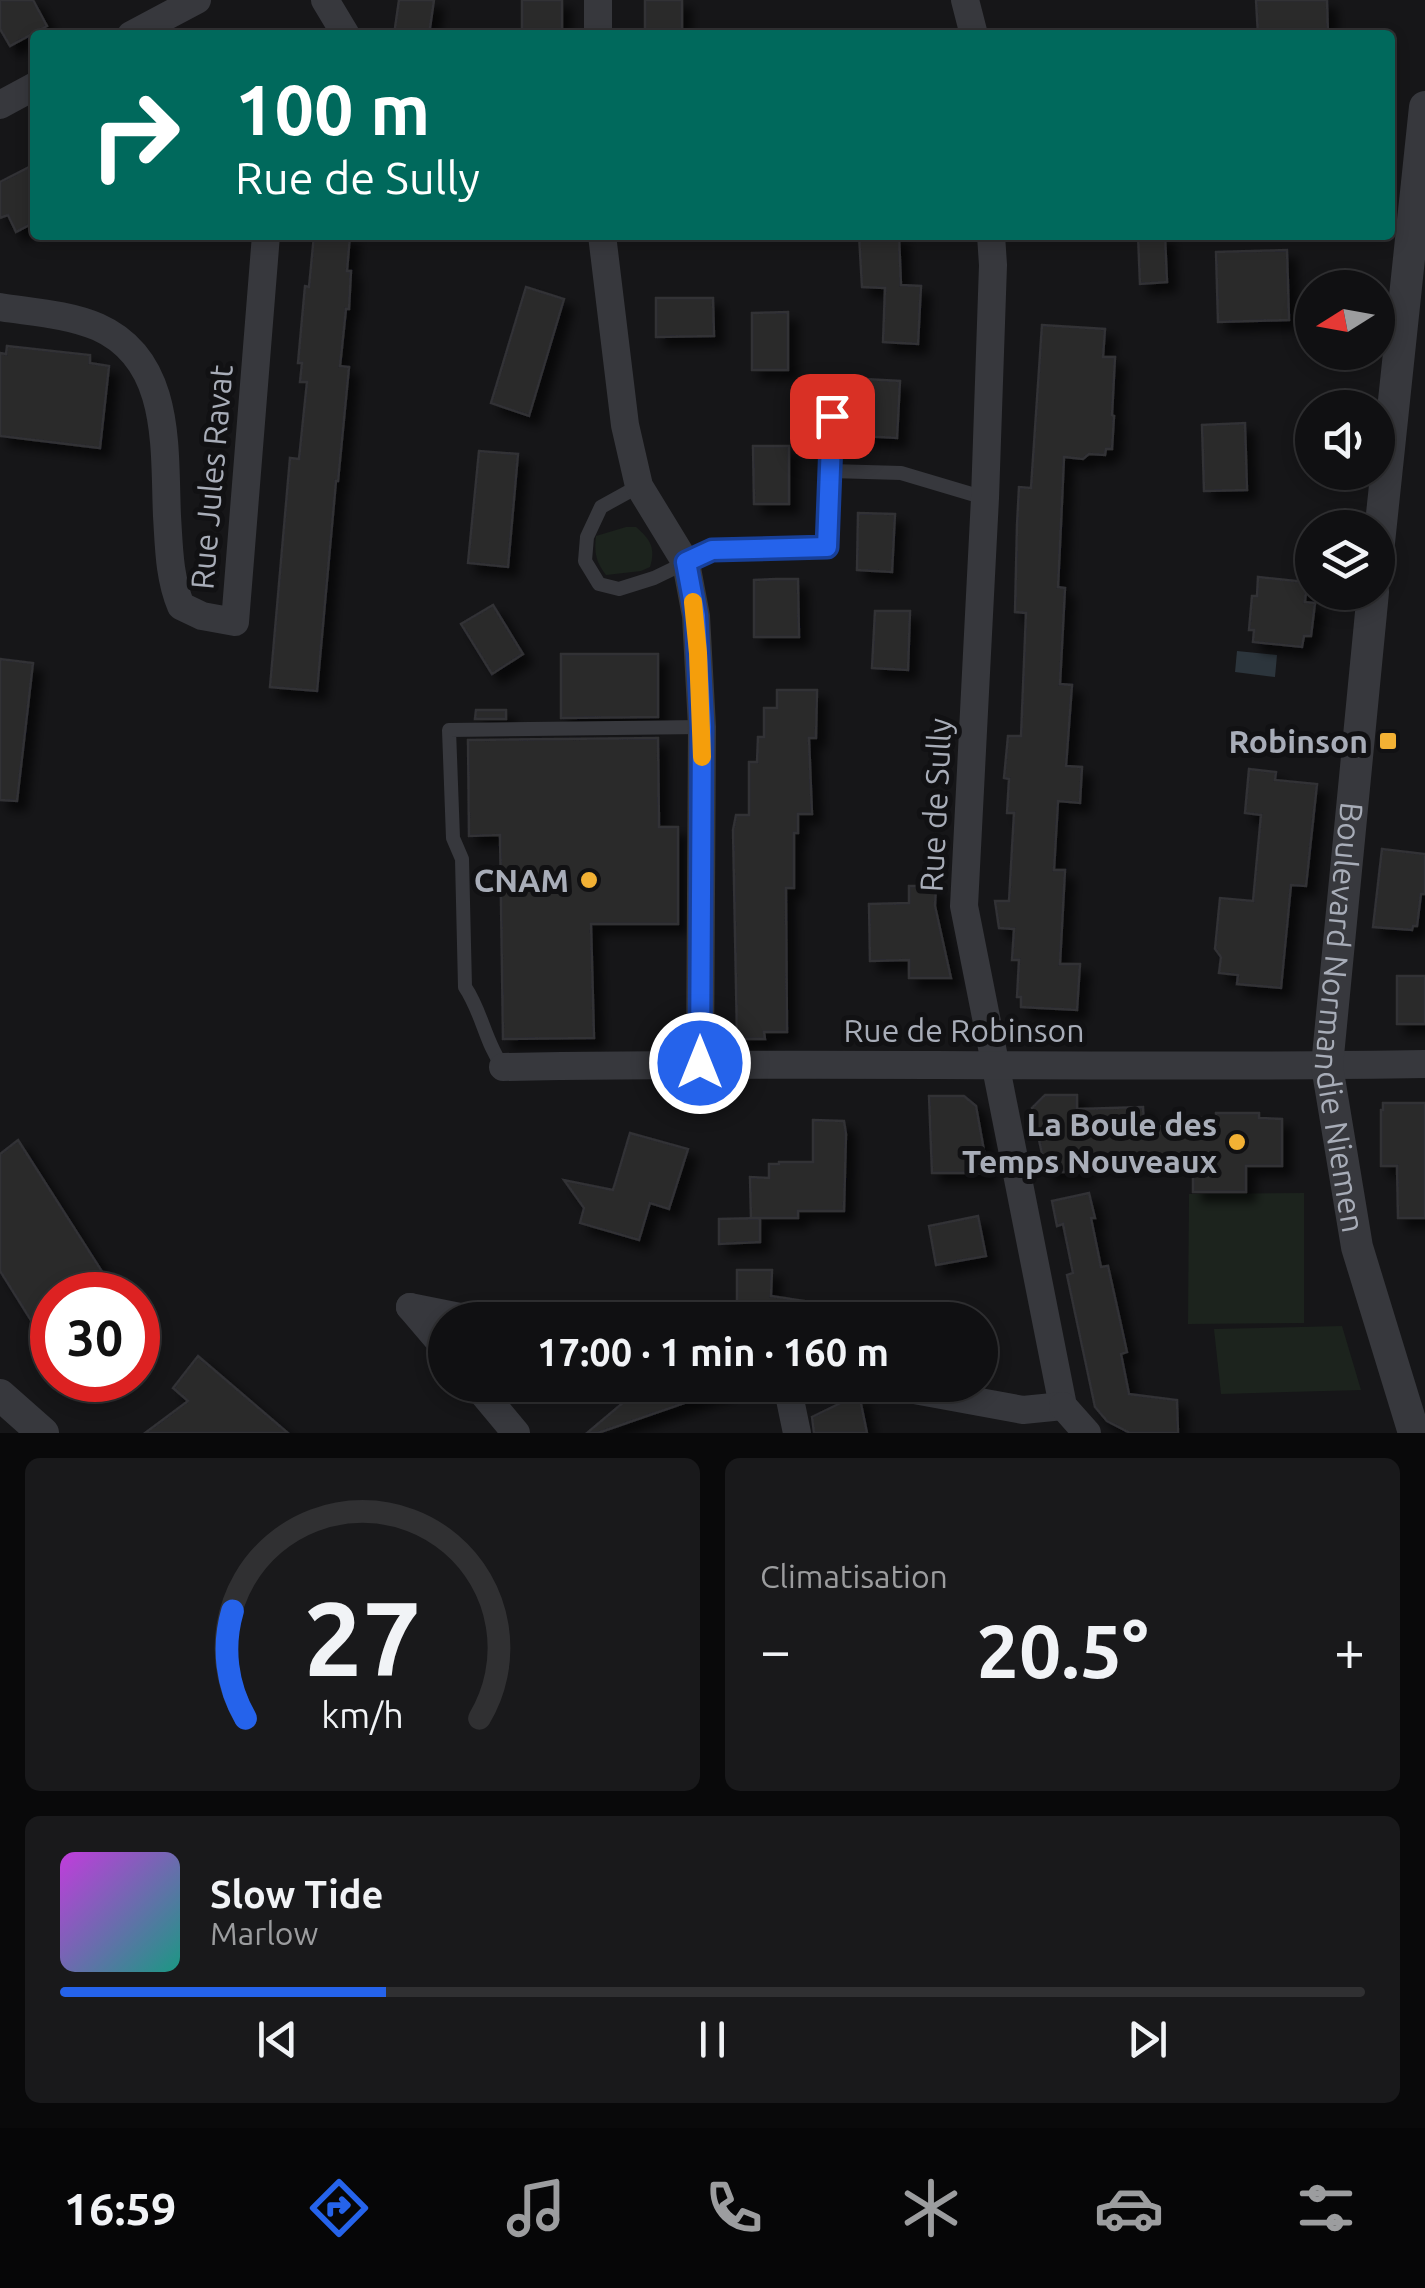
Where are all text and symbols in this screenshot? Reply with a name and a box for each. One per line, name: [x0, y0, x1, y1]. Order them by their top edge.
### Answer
icon: right: [70, 70, 200, 200]
text: 100 m: [235, 70, 430, 148]
text: Rue de Sully: [235, 152, 480, 203]
north arrow: [1295, 270, 1395, 370]
map controls: [1295, 270, 1395, 610]
street label: Rue Jules Ravat: [183, 363, 239, 591]
pin: [790, 374, 875, 459]
icon: arrive: [805, 389, 860, 444]
button: sound: [1295, 390, 1395, 490]
button: layers: [1295, 510, 1395, 610]
street label: Rue de Sully: [912, 717, 958, 893]
place label: Robinson: [1228, 723, 1368, 759]
marker: Robinson: [1377, 730, 1399, 752]
street label: Boulevard Normandie Niemen: [1309, 801, 1372, 1235]
place label: CNAM: [474, 862, 569, 898]
marker: CNAM: [578, 869, 600, 891]
position arrow: [648, 1011, 752, 1115]
street label: Rue de Robinson: [843, 1012, 1085, 1048]
place label: La Boule des Temps Nouveaux: [962, 1106, 1217, 1179]
marker: La Boule des Temps Nouveaux: [1226, 1131, 1248, 1153]
speed limit sign: 30: [30, 1272, 160, 1402]
text: 17:00 · 1 min · 160 m: [537, 1331, 889, 1373]
text: Climatisation: [760, 1558, 948, 1594]
text: 27: [304, 1579, 421, 1696]
text: 20.5°: [977, 1608, 1148, 1692]
text: −: [760, 1619, 791, 1680]
text: +: [1334, 1619, 1365, 1680]
text: km/h: [321, 1695, 404, 1735]
text: Slow Tide: [210, 1873, 383, 1915]
text: Marlow: [210, 1915, 318, 1951]
icon: previous: [250, 2012, 305, 2067]
icon: pause: [685, 2012, 740, 2067]
icon: next: [1120, 2012, 1175, 2067]
icon: directions: [304, 2173, 374, 2243]
icon: music: [501, 2173, 571, 2243]
icon: phone: [699, 2173, 769, 2243]
icon: climate: [896, 2173, 966, 2243]
icon: car: [1094, 2173, 1164, 2243]
icon: filters: [1291, 2173, 1361, 2243]
text: 16:59: [64, 2183, 176, 2234]

